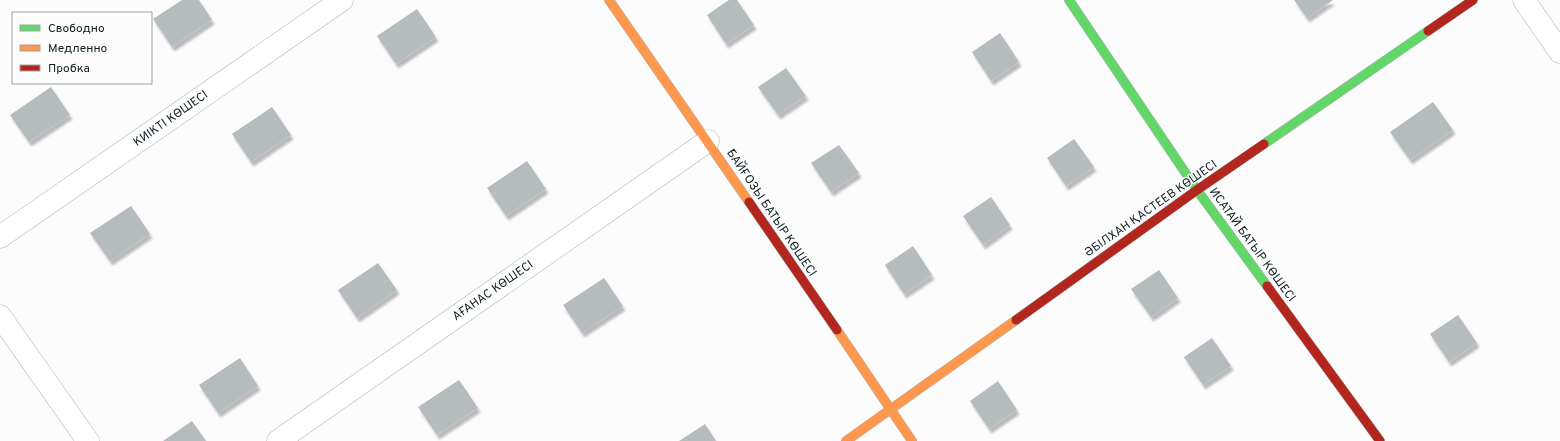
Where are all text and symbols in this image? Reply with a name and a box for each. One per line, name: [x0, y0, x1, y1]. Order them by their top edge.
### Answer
legend: [12, 12, 152, 84]
text: Свободно: [48, 21, 105, 37]
text: Медленно: [48, 41, 108, 57]
text: Пробка: [48, 61, 90, 77]
street label: КИІКТІ КӨШЕСІ: [130, 87, 212, 151]
street label: БАЙҒОЗЫ БАТЫР КӨШЕСІ: [722, 146, 820, 280]
street label: ӘБІЛХАН ҚАСТЕЕВ КӨШЕСІ: [1081, 157, 1221, 261]
street label: ИСАТАЙ БАТЫР КӨШЕСІ: [1205, 185, 1299, 305]
street label: АҒАНАС КӨШЕСІ: [449, 257, 537, 325]

